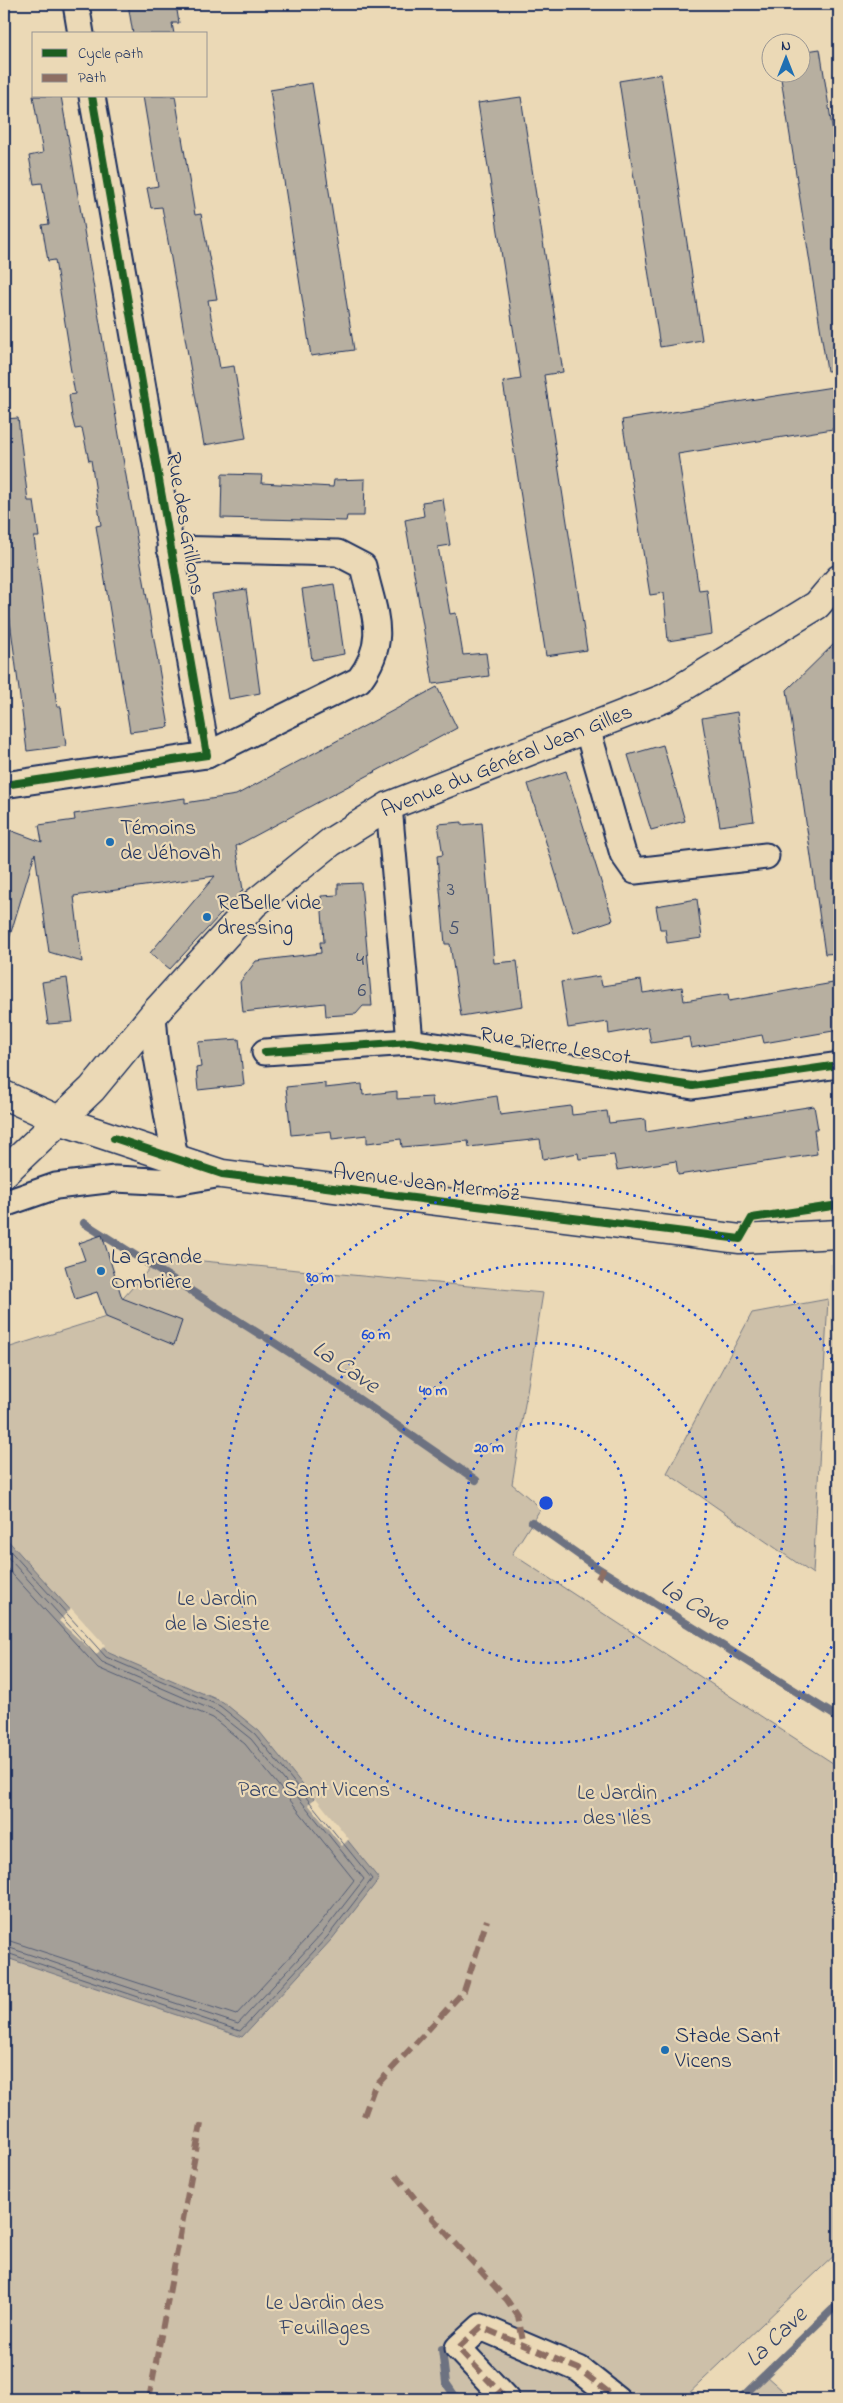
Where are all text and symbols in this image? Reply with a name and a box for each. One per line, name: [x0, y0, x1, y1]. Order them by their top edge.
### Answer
legend: [32, 32, 208, 98]
north arrow: [760, 32, 810, 82]
text: N: [781, 36, 791, 57]
text: Cycle path: [78, 43, 143, 66]
text: Path: [78, 67, 106, 89]
street label: Rue des Grillons: [156, 450, 212, 598]
street label: Avenue du Général Jean Gilles: [376, 697, 638, 827]
place label: Témoins de Jéhovah: [120, 813, 221, 870]
marker: Témoins de Jéhovah: [104, 836, 116, 848]
house number: 3: [447, 876, 455, 905]
place label: ReBelle vide dressing: [217, 888, 321, 946]
marker: ReBelle vide dressing: [201, 911, 213, 923]
house number: 5: [448, 915, 460, 944]
house number: 4: [356, 946, 364, 975]
house number: 6: [358, 977, 367, 1006]
street label: Rue Pierre Lescot: [477, 1019, 633, 1075]
street label: Avenue Jean Mermoz: [331, 1157, 522, 1211]
place label: La Grande Ombrière: [111, 1242, 202, 1299]
marker: La Grande Ombrière: [95, 1265, 107, 1277]
text: 80 m: [305, 1267, 334, 1289]
text: 60 m: [361, 1324, 391, 1346]
water label: La Cave: [304, 1333, 387, 1404]
text: 40 m: [418, 1380, 447, 1402]
text: 20 m: [473, 1437, 504, 1459]
centre of rings: [537, 1494, 555, 1512]
water label: La Cave: [653, 1571, 736, 1641]
park label: Le Jardin de la Sieste: [164, 1584, 270, 1641]
park label: Parc Sant Vicens: [238, 1775, 390, 1807]
park label: Le Jardin des Iles: [577, 1778, 657, 1835]
place label: Stade Sant Vicens: [674, 2021, 781, 2078]
marker: Stade Sant Vicens: [659, 2044, 671, 2056]
park label: Le Jardin des Feuillages: [265, 2288, 385, 2346]
water label: La Cave: [738, 2299, 817, 2377]

